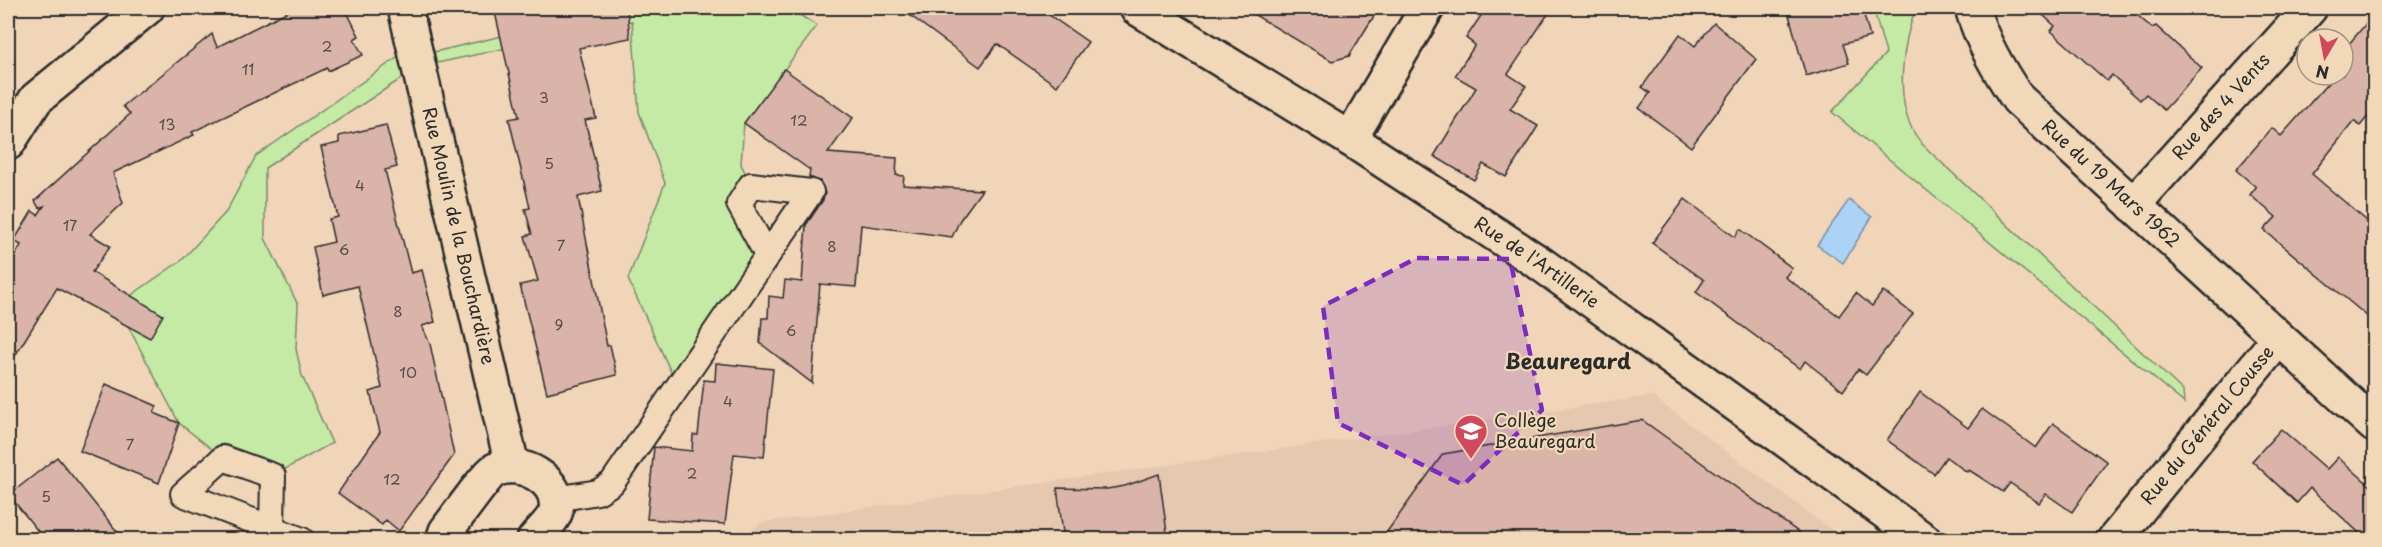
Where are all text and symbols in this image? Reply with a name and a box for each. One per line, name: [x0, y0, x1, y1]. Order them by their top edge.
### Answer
north arrow: [2295, 27, 2355, 87]
house number: 2: [322, 34, 332, 57]
street label: Rue des 4 Vents: [2165, 46, 2275, 165]
house number: 11: [242, 57, 254, 80]
text: N: [2314, 60, 2331, 86]
house number: 3: [539, 85, 549, 108]
street label: Rue Moulin de la Bouchardière: [417, 104, 503, 367]
house number: 12: [790, 108, 808, 131]
house number: 13: [159, 112, 175, 135]
street label: Rue du 19 Mars 1962: [2037, 112, 2187, 253]
house number: 5: [544, 151, 554, 174]
house number: 4: [355, 173, 365, 196]
street label: Rue de l'Artillerie: [1470, 209, 1606, 314]
house number: 17: [63, 213, 77, 236]
house number: 7: [557, 233, 566, 256]
house number: 8: [827, 234, 837, 257]
house number: 6: [339, 237, 349, 260]
house number: 8: [393, 299, 403, 322]
house number: 9: [555, 312, 563, 335]
house number: 6: [786, 318, 796, 341]
street label: Rue du Général Cousse: [2133, 339, 2280, 510]
district label: Beauregard: [1505, 344, 1631, 376]
house number: 10: [399, 360, 417, 383]
house number: 4: [723, 389, 733, 412]
place label: Collège Beauregard: [1494, 406, 1596, 454]
school or university icon: Collège Beauregard: [1453, 413, 1489, 460]
house number: 7: [126, 432, 135, 455]
house number: 2: [687, 461, 697, 484]
house number: 12: [383, 467, 401, 490]
house number: 5: [41, 484, 51, 507]

